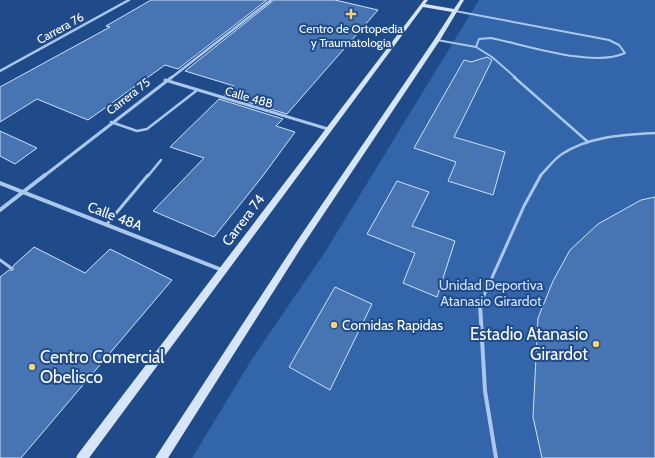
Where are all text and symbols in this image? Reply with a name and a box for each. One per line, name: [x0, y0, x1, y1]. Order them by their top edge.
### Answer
marker: Centro de Ortopedia y Traumatologia: [345, 8, 357, 20]
street label: Carrera 76: [34, 9, 86, 47]
place label: Centro de Ortopedia y Traumatologia: [299, 21, 403, 50]
street label: Carrera 75: [103, 74, 153, 118]
street label: Calle 48B: [223, 83, 275, 111]
street label: Carrera 74: [218, 191, 268, 249]
street label: Calle 48A: [85, 197, 145, 235]
park label: Unidad Deportiva Atanasio Girardot: [439, 276, 544, 310]
place label: Comidas Rapidas: [342, 316, 443, 334]
marker: Comidas Rapidas: [329, 320, 339, 330]
place label: Estadio Atanasio Girardot: [470, 324, 588, 364]
marker: Estadio Atanasio Girardot: [591, 339, 601, 349]
place label: Centro Comercial Obelisco: [40, 347, 164, 387]
marker: Centro Comercial Obelisco: [27, 362, 37, 372]

